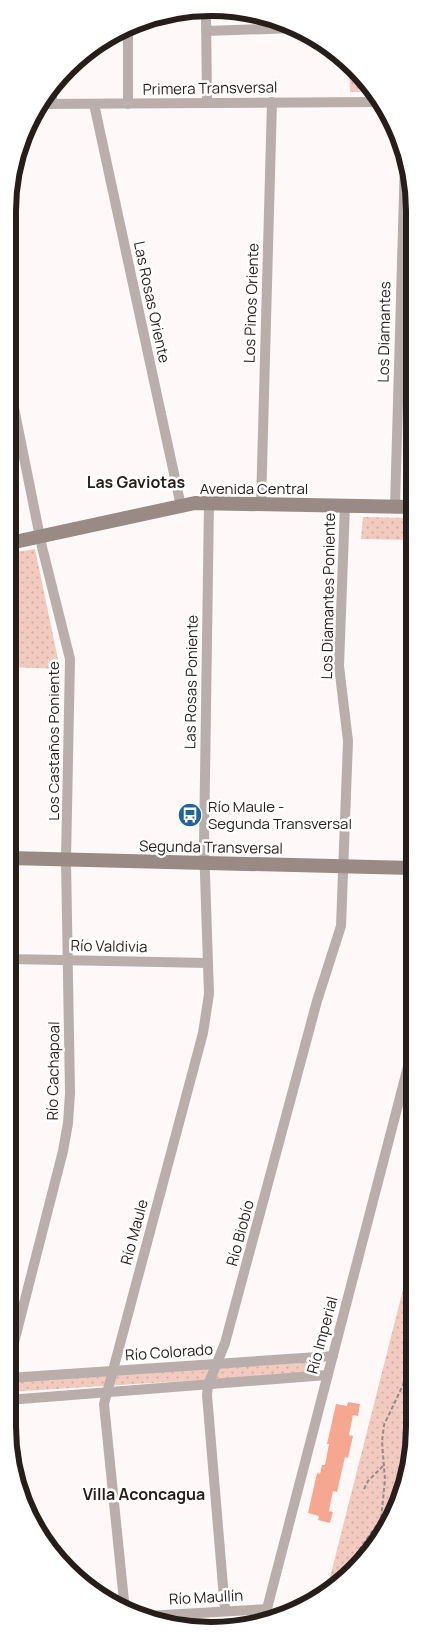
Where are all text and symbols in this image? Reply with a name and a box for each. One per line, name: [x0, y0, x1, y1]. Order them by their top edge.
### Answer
street label: Primera Transversal: [142, 76, 278, 100]
street label: Las Rosas Oriente: [129, 239, 175, 365]
street label: Los Pinos Oriente: [238, 242, 264, 363]
street label: Los Diamantes: [373, 281, 395, 383]
district label: Las Gaviotas: [87, 471, 185, 493]
street label: Avenida Central: [200, 478, 308, 499]
street label: Los Diamantes Poniente: [316, 512, 340, 680]
street label: Las Rosas Poniente: [179, 614, 203, 749]
street label: Los Castaños Poniente: [43, 661, 64, 821]
place label: Río Maule - Segunda Transversal: [208, 796, 352, 834]
bus stop icon: Río Maule - Segunda Transversal: [177, 802, 203, 828]
street label: Segunda Transversal: [139, 835, 283, 859]
street label: Río Valdivia: [70, 935, 148, 957]
street label: Río Cachapoal: [42, 1021, 64, 1121]
street label: Río Maule: [115, 1197, 153, 1267]
street label: Río Biobío: [221, 1197, 259, 1268]
street label: Río Imperial: [302, 1294, 342, 1376]
street label: Río Colorado: [124, 1338, 214, 1366]
district label: Villa Aconcagua: [83, 1483, 205, 1505]
street label: Río Maullín: [168, 1585, 244, 1609]

